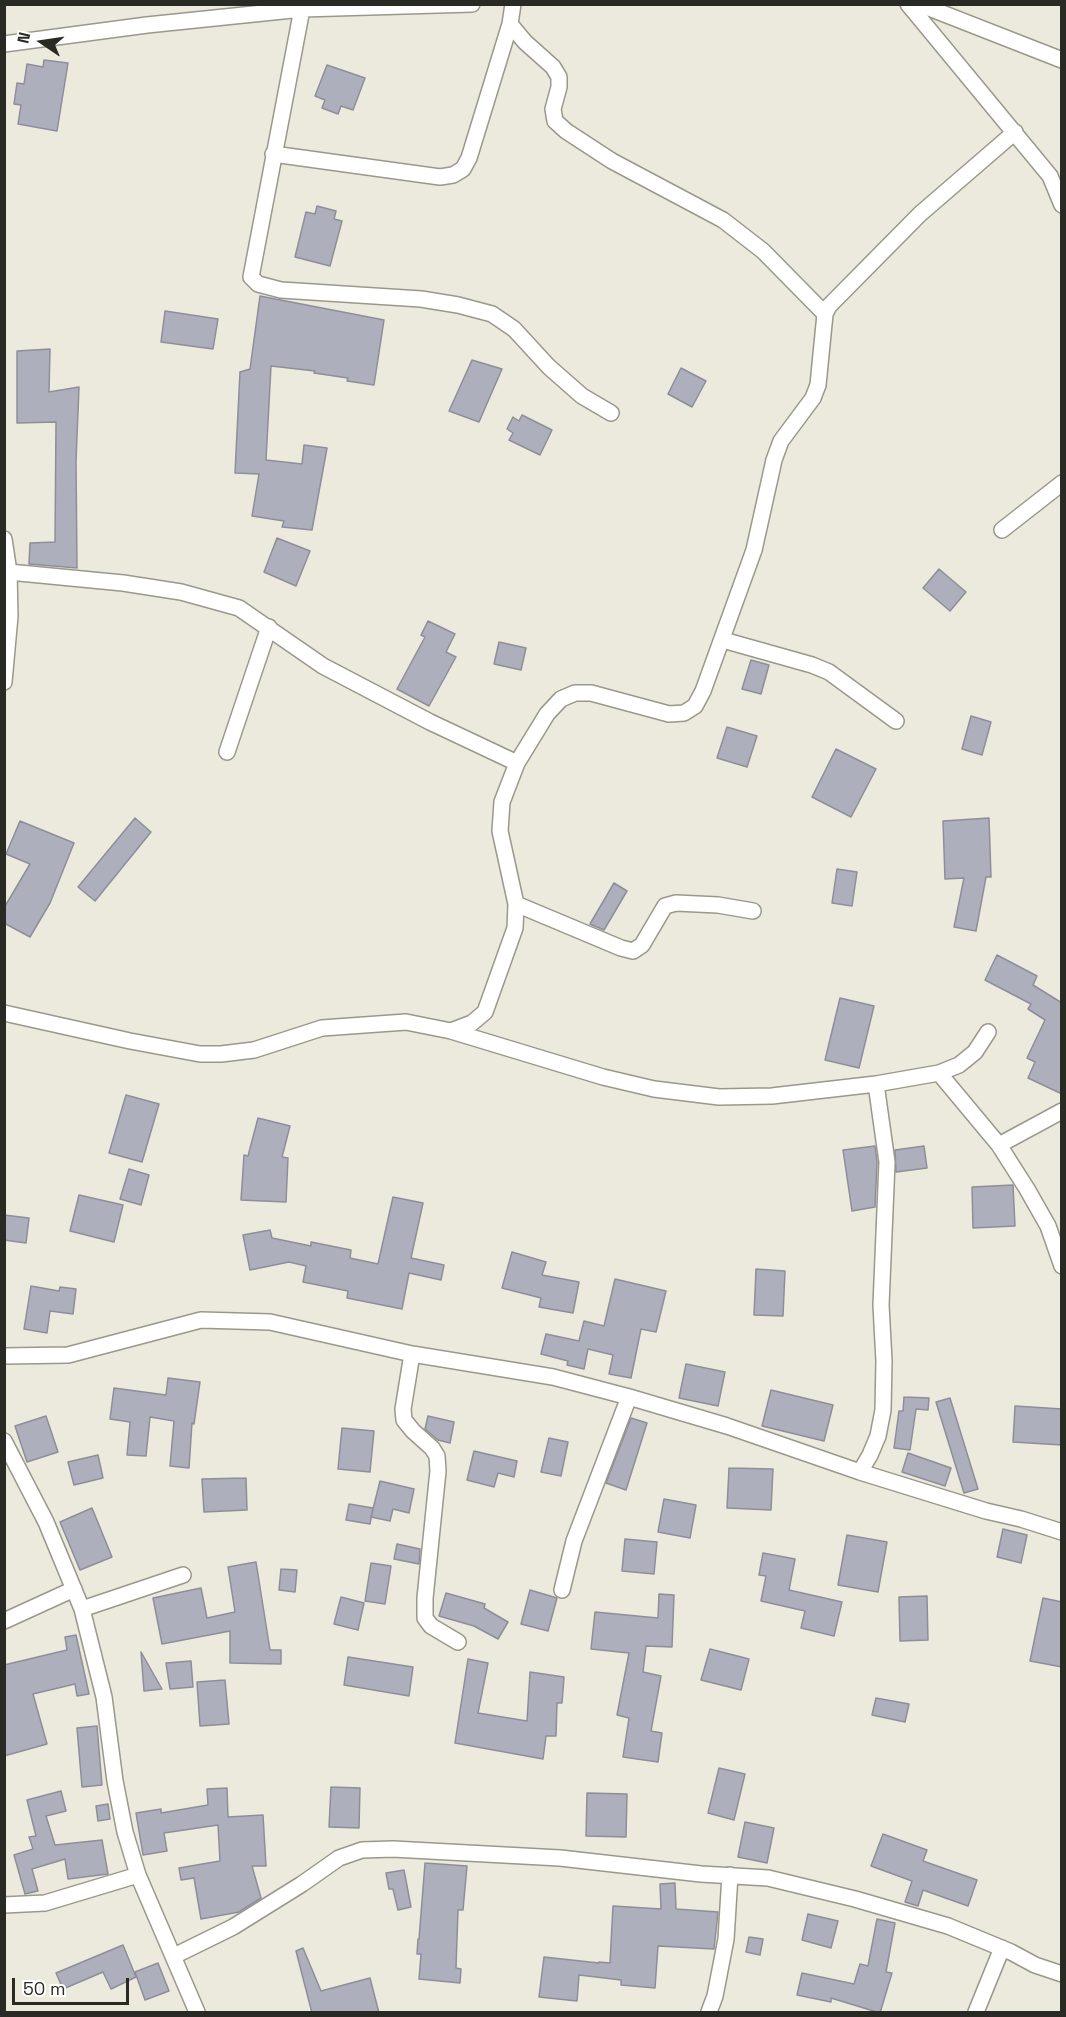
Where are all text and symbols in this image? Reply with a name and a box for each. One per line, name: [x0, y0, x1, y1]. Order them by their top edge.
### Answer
north arrow: [12, 12, 72, 72]
text: N: [13, 30, 35, 45]
scale bar: [15, 1966, 132, 2004]
text: 50 m: [23, 1977, 65, 2000]

